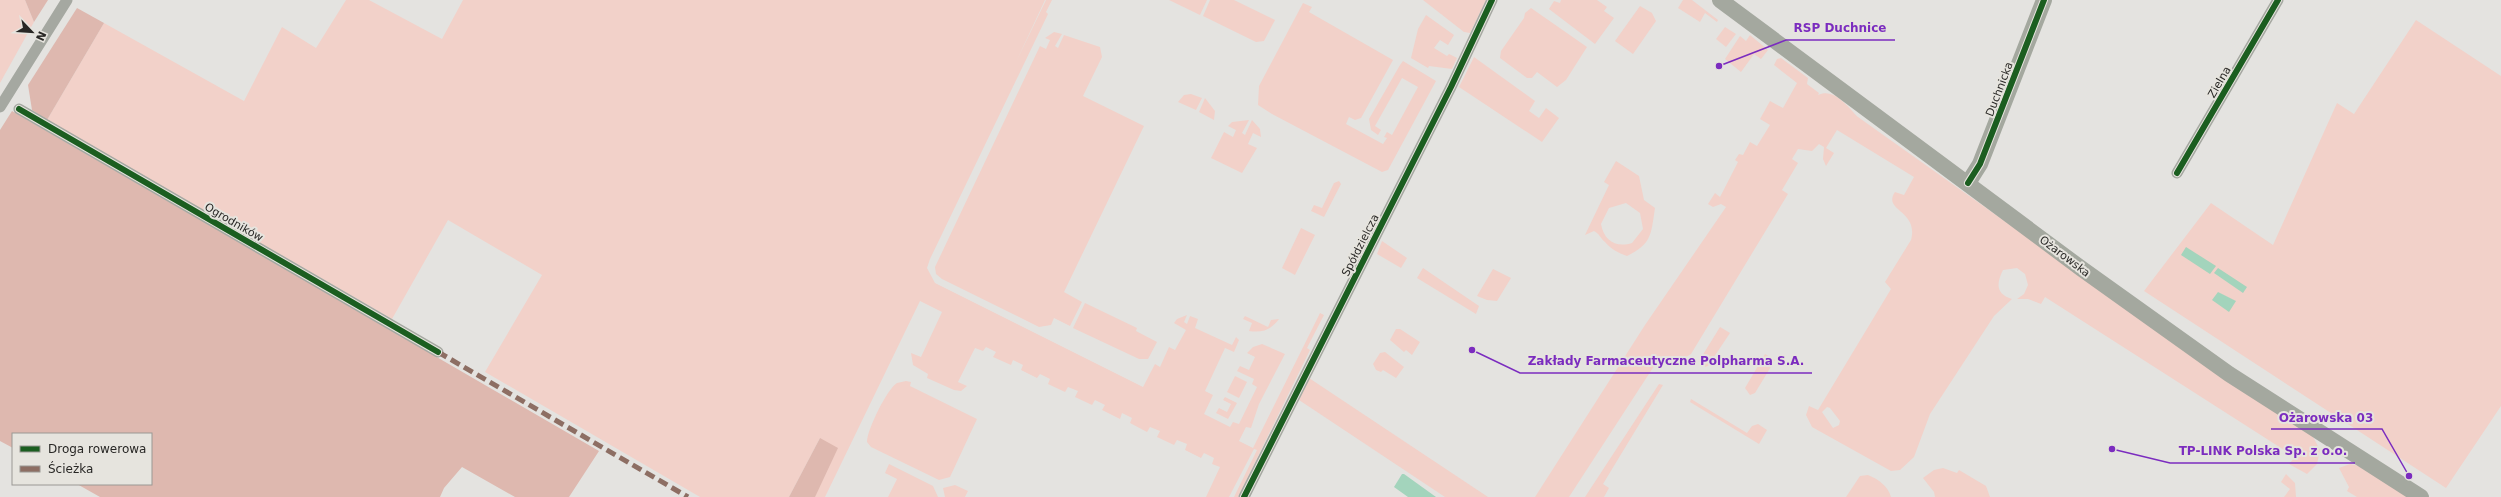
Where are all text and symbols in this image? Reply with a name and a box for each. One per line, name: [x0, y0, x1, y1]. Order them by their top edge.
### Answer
north arrow: [12, 12, 52, 52]
callout: RSP Duchnice: [1786, 16, 1895, 40]
text: RSP Duchnice: [1794, 21, 1886, 35]
text: N: [33, 29, 48, 43]
street label: Duchnicka: [1983, 60, 2016, 118]
street label: Zielna: [2205, 64, 2234, 100]
street label: Ogrodników: [202, 200, 265, 244]
street label: Spółdzielcza: [1339, 212, 1382, 278]
street label: Ożarowska: [2037, 233, 2093, 280]
callout: Zakłady Farmaceutyczne Polpharma S.A.: [1520, 349, 1812, 373]
text: Zakłady Farmaceutyczne Polpharma S.A.: [1528, 354, 1804, 368]
callout: Ożarowska 03: [2271, 405, 2382, 429]
text: Ożarowska 03: [2279, 411, 2373, 425]
legend: [12, 433, 152, 485]
callout: TP-LINK Polska Sp. z o.o.: [2170, 439, 2355, 463]
text: Droga rowerowa: [48, 442, 146, 456]
text: TP-LINK Polska Sp. z o.o.: [2179, 444, 2347, 458]
text: Ścieżka: [48, 461, 93, 476]

